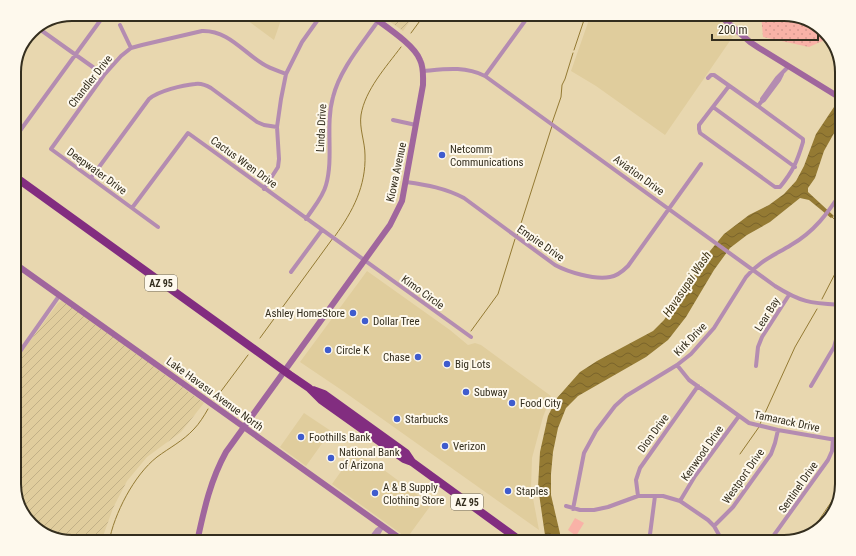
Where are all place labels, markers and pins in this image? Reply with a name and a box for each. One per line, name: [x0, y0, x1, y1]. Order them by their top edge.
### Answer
place label: Netcomm Communications: [450, 143, 524, 169]
marker: Netcomm Communications: [437, 150, 447, 160]
place label: Ashley HomeStore: [265, 307, 345, 320]
marker: Ashley HomeStore: [348, 308, 358, 318]
place label: Dollar Tree: [373, 315, 420, 328]
marker: Dollar Tree: [360, 316, 370, 326]
place label: Circle K: [336, 344, 369, 357]
marker: Circle K: [323, 345, 333, 355]
place label: Chase: [383, 351, 410, 364]
marker: Chase: [413, 352, 423, 362]
place label: Big Lots: [455, 358, 491, 371]
marker: Big Lots: [442, 359, 452, 369]
place label: Subway: [474, 386, 508, 399]
marker: Subway: [461, 387, 471, 397]
place label: Food City: [520, 397, 561, 410]
marker: Food City: [507, 398, 517, 408]
place label: Starbucks: [405, 413, 448, 426]
marker: Starbucks: [392, 414, 402, 424]
place label: Foothills Bank: [309, 431, 371, 444]
marker: Foothills Bank: [296, 432, 306, 442]
place label: Verizon: [453, 440, 486, 453]
marker: Verizon: [440, 441, 450, 451]
place label: National Bank of Arizona: [339, 446, 400, 472]
marker: National Bank of Arizona: [326, 453, 336, 463]
place label: A & B Supply Clothing Store: [383, 481, 444, 507]
place label: Staples: [516, 485, 548, 498]
marker: Staples: [503, 486, 513, 496]
marker: A & B Supply Clothing Store: [370, 488, 380, 498]

